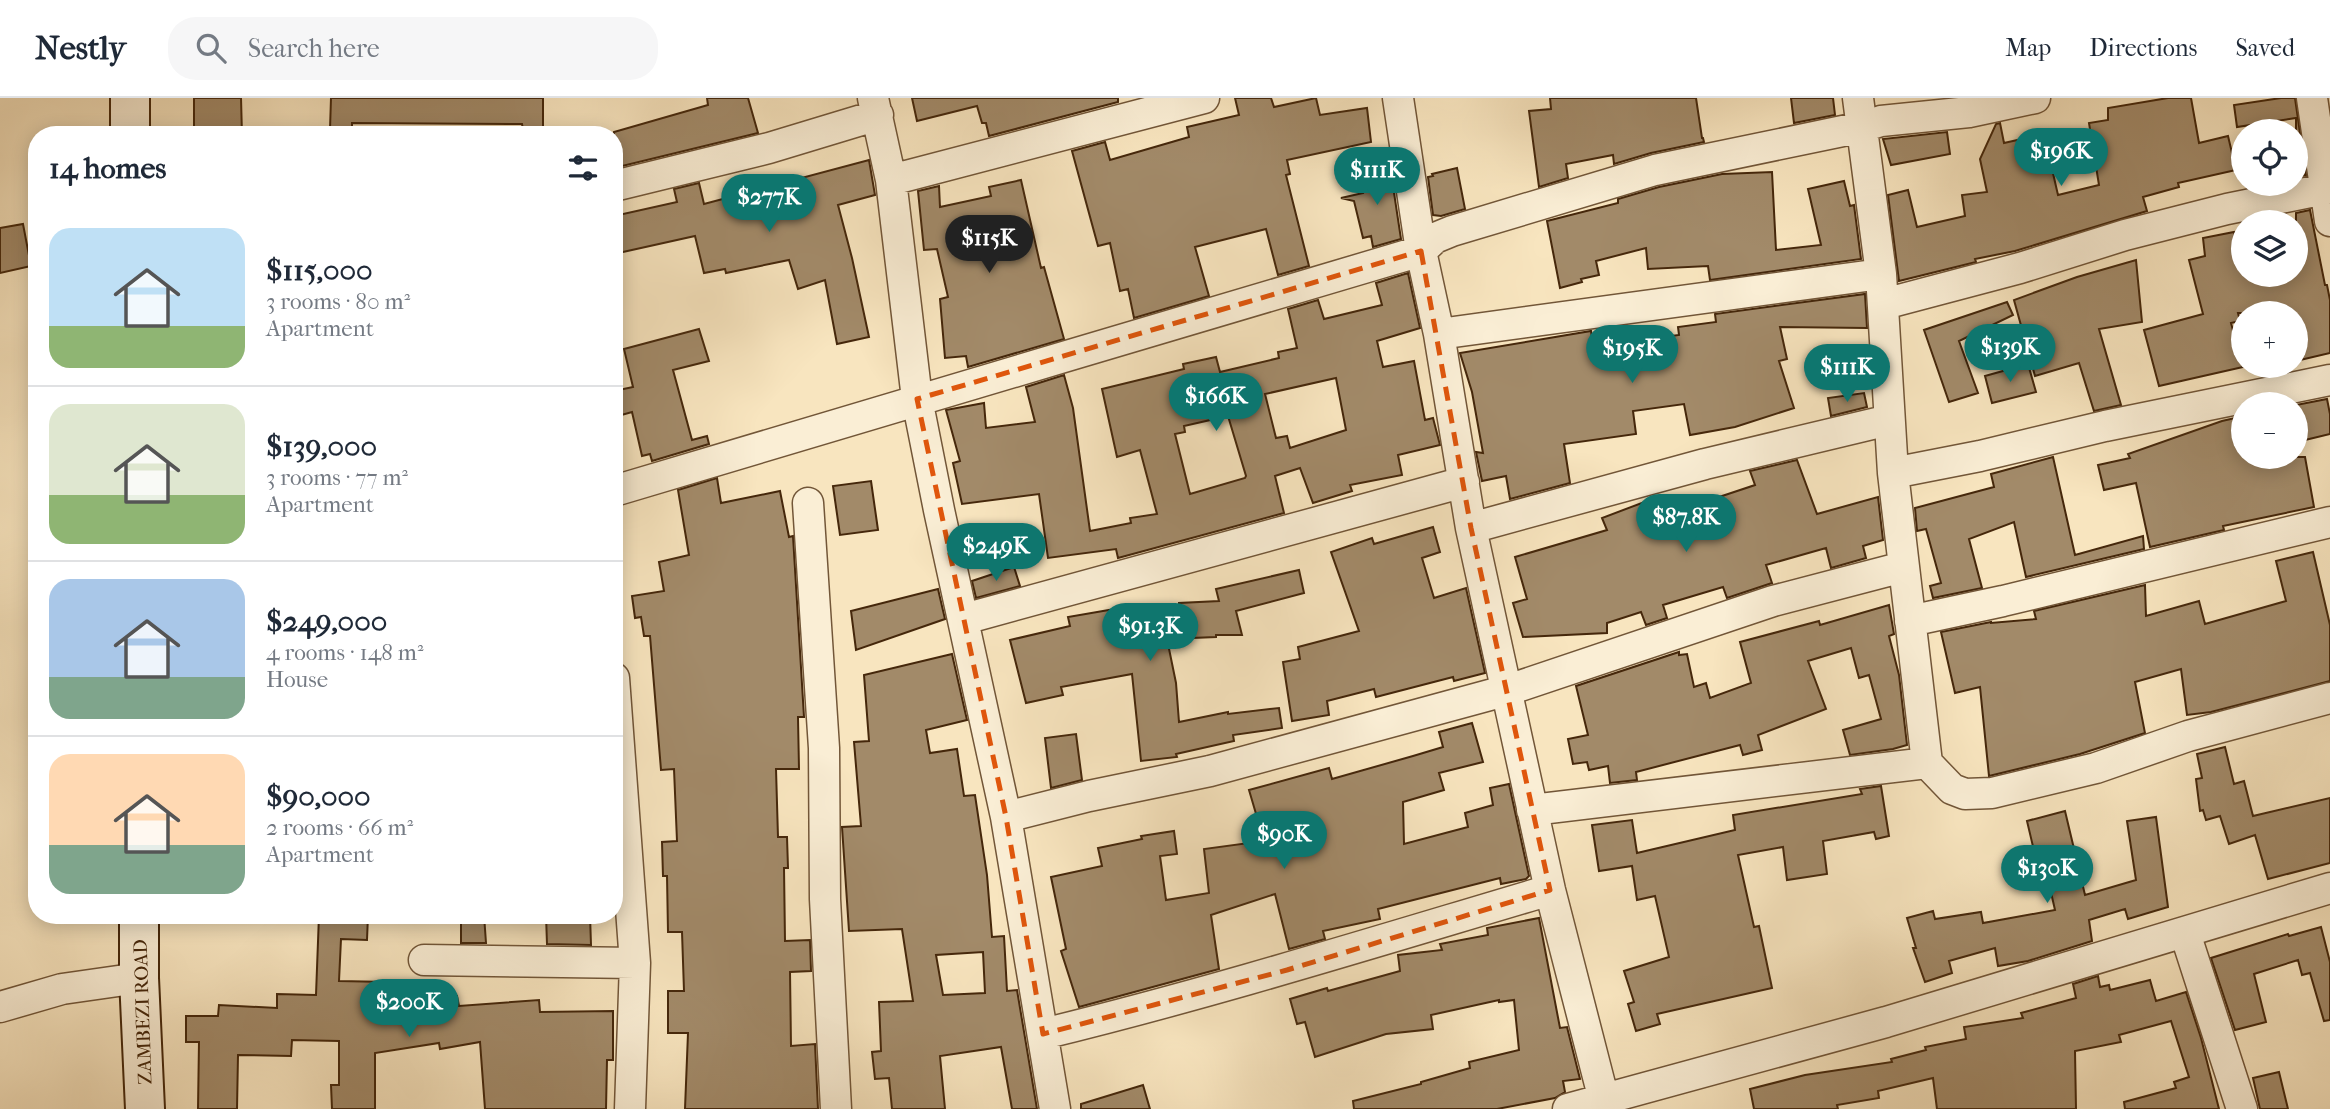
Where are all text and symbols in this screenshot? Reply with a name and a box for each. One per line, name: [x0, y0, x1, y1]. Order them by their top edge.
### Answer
search box: [168, 17, 658, 80]
text: Nestly: [35, 29, 126, 68]
icon: search: [192, 29, 230, 67]
text: Search here: [248, 33, 380, 64]
text: Map: [2005, 34, 2051, 62]
text: Directions: [2089, 34, 2197, 62]
text: Saved: [2235, 34, 2295, 62]
map controls: [2231, 119, 2308, 469]
button: locate: [2231, 119, 2308, 196]
pin: $196K: [2012, 129, 2110, 188]
text: $196K: [2030, 137, 2092, 164]
pin: $111K: [1328, 148, 1426, 207]
icon: filters: [564, 149, 602, 187]
text: 14 homes: [49, 151, 166, 186]
text: $111K: [1350, 156, 1404, 183]
pin: $277K: [720, 174, 818, 234]
text: $277K: [737, 183, 801, 210]
button: layers: [2231, 210, 2308, 287]
pin: $115K: [940, 216, 1038, 275]
text: $115K: [961, 224, 1017, 251]
text: $115,000: [266, 253, 373, 288]
icon: home: [105, 256, 189, 340]
text: 3 rooms · 80 m²: [266, 288, 410, 315]
button: +: [2231, 301, 2308, 378]
text: Apartment: [266, 315, 374, 342]
pin: $139K: [1961, 324, 2059, 384]
pin: $195K: [1583, 326, 1681, 385]
text: $139K: [1980, 333, 2040, 360]
text: $195K: [1602, 334, 1662, 361]
pin: $111K: [1798, 344, 1896, 404]
text: $111K: [1820, 353, 1874, 380]
pin: $166K: [1167, 374, 1265, 433]
text: $166K: [1185, 382, 1247, 409]
button: −: [2231, 392, 2308, 469]
text: $139,000: [266, 429, 377, 464]
icon: home: [105, 432, 189, 516]
text: 3 rooms · 77 m²: [266, 464, 408, 491]
text: Apartment: [266, 491, 374, 518]
pin: $87.8K: [1629, 494, 1743, 554]
text: $87.8K: [1652, 503, 1720, 530]
pin: $249K: [947, 524, 1045, 583]
text: $249K: [963, 532, 1029, 559]
pin: $91.3K: [1093, 603, 1207, 663]
text: $249,000: [266, 604, 387, 639]
icon: home: [105, 607, 189, 691]
text: $91.3K: [1118, 612, 1182, 639]
text: 4 rooms · 148 m²: [266, 639, 423, 666]
text: House: [266, 666, 328, 693]
text: $90,000: [266, 779, 371, 814]
icon: home: [105, 782, 189, 866]
pin: $90K: [1243, 812, 1325, 871]
text: 2 rooms · 66 m²: [266, 814, 413, 841]
text: $90K: [1257, 820, 1311, 847]
text: Apartment: [266, 841, 374, 868]
pin: $130K: [1998, 846, 2096, 905]
text: $130K: [2017, 854, 2077, 881]
street label: ZAMBEZI ROAD: [129, 939, 157, 1085]
pin: $200K: [360, 979, 458, 1039]
text: $200K: [376, 988, 442, 1015]

